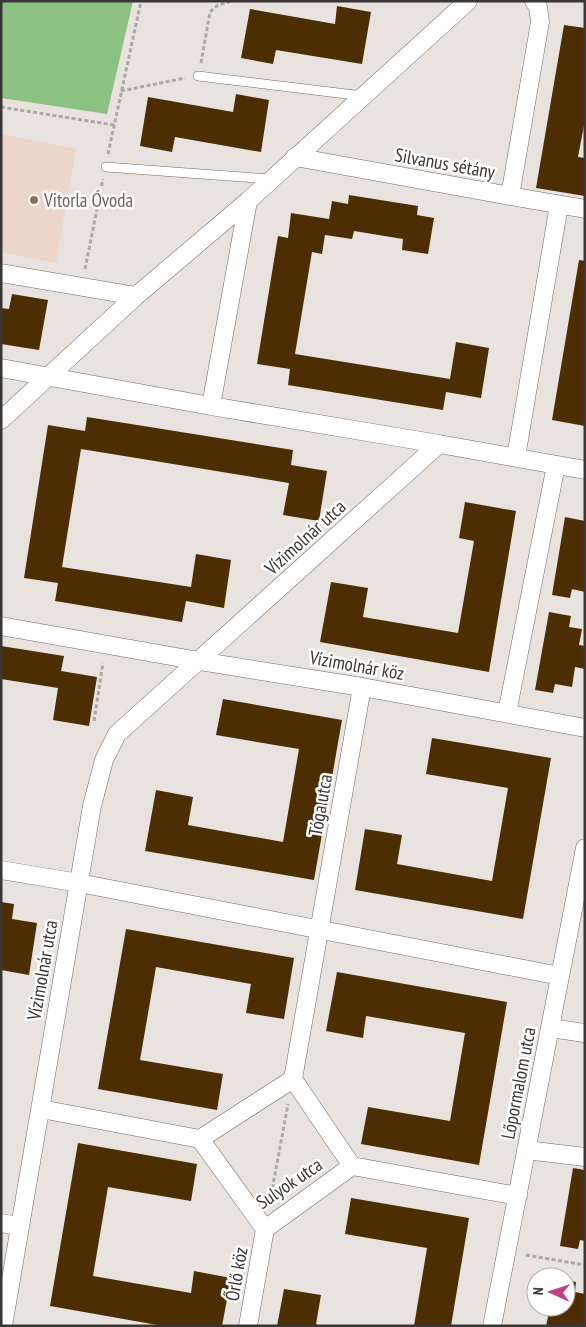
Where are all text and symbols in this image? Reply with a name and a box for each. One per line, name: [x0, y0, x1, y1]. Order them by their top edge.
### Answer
street label: Silvanus sétány: [393, 142, 498, 184]
place label: Vitorla Óvoda: [43, 188, 133, 212]
marker: Vitorla Óvoda: [28, 194, 40, 206]
street label: Vízimolnár utca: [259, 494, 351, 580]
street label: Vízimolnár köz: [307, 645, 406, 685]
street label: Tóga utca: [303, 772, 337, 838]
street label: Vízimolnár utca: [21, 918, 63, 1023]
street label: Lőpormalom utca: [495, 1025, 541, 1141]
street label: Sulyok utca: [251, 1152, 327, 1214]
street label: Őrlő köz: [219, 1245, 253, 1303]
north arrow: [526, 1267, 576, 1317]
text: N: [529, 1287, 547, 1296]

